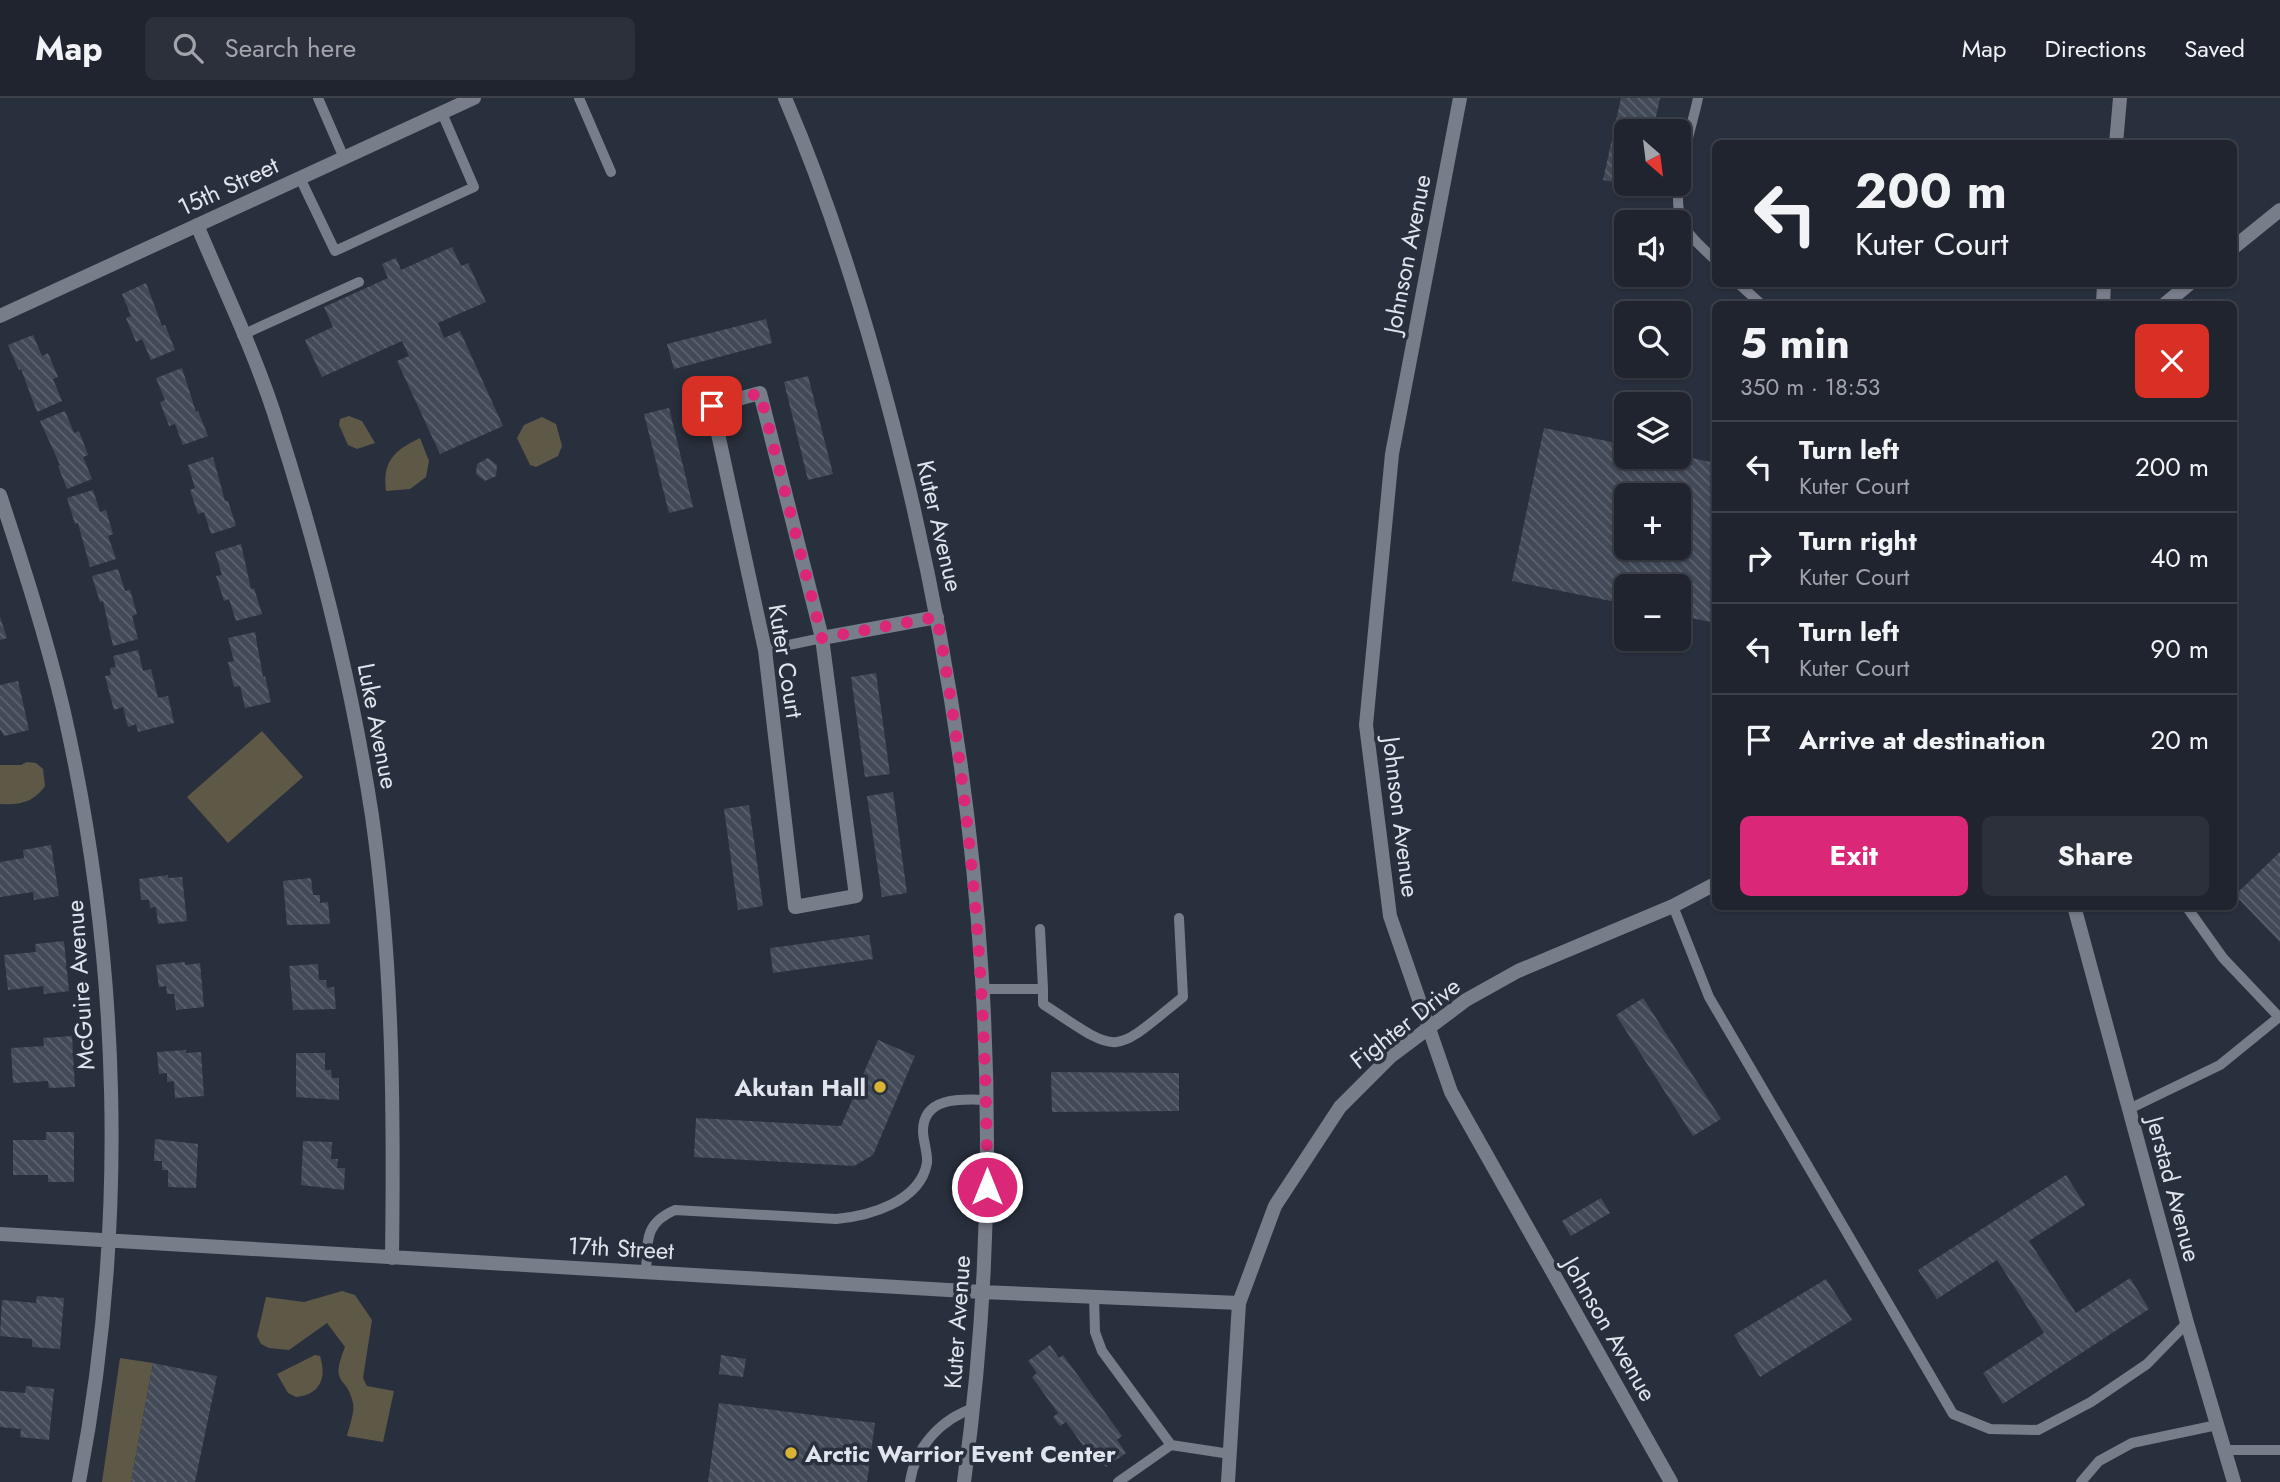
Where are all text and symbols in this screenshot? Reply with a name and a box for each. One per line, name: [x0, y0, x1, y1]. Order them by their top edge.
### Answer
search box: [145, 17, 635, 80]
text: Map: [35, 25, 103, 72]
icon: search: [169, 29, 207, 67]
text: Search here: [225, 29, 356, 67]
text: Map: [1962, 31, 2007, 66]
text: Directions: [2045, 31, 2146, 66]
text: Saved: [2184, 31, 2245, 66]
north arrow: [1614, 119, 1690, 196]
map controls: [1614, 119, 1691, 651]
street label: 15th Street: [172, 147, 284, 225]
text: 200 m: [1855, 156, 2007, 226]
icon: left: [1740, 168, 1831, 259]
street label: Johnson Avenue: [1374, 171, 1440, 340]
button: sound: [1614, 210, 1691, 287]
text: Kuter Court: [1855, 221, 2009, 267]
button: search: [1614, 301, 1691, 378]
text: 5 min: [1740, 313, 1850, 374]
button: close: [2135, 324, 2209, 398]
text: 350 m · 18:53: [1740, 370, 1880, 404]
pin: [682, 376, 742, 436]
icon: arrive: [693, 387, 731, 425]
button: layers: [1614, 392, 1691, 469]
text: Turn left: [1799, 431, 1899, 469]
icon: left: [1740, 448, 1778, 486]
text: 200 m: [2135, 448, 2209, 486]
street label: Kuter Avenue: [908, 457, 972, 595]
text: Kuter Court: [1799, 469, 1909, 503]
button: +: [1614, 483, 1691, 560]
text: Turn right: [1799, 522, 1917, 560]
icon: right: [1740, 539, 1778, 577]
text: 40 m: [2150, 539, 2209, 577]
text: Kuter Court: [1799, 560, 1909, 594]
button: −: [1614, 574, 1691, 651]
street label: Kuter Court: [760, 601, 812, 721]
text: Turn left: [1799, 613, 1899, 651]
icon: left: [1740, 630, 1778, 668]
text: 90 m: [2150, 630, 2209, 668]
text: Kuter Court: [1799, 651, 1909, 685]
street label: Luke Avenue: [349, 660, 407, 792]
icon: arrive: [1740, 721, 1778, 759]
text: Arrive at destination: [1799, 721, 2046, 759]
text: 20 m: [2151, 721, 2209, 759]
street label: Johnson Avenue: [1373, 732, 1428, 899]
button: Exit: [1740, 816, 1968, 896]
button: Share: [1982, 816, 2209, 896]
street label: McGuire Avenue: [57, 899, 103, 1071]
street label: Fighter Drive: [1342, 969, 1468, 1077]
place label: Akutan Hall: [734, 1070, 866, 1105]
marker: Akutan Hall: [872, 1079, 888, 1095]
street label: Jerstad Avenue: [2137, 1110, 2210, 1265]
position arrow: [950, 1150, 1024, 1224]
street label: 17th Street: [567, 1228, 675, 1268]
street label: Johnson Avenue: [1553, 1248, 1666, 1408]
street label: Kuter Avenue: [935, 1254, 979, 1390]
place label: Arctic Warrior Event Center: [804, 1436, 1116, 1471]
marker: Arctic Warrior Event Center: [783, 1445, 799, 1461]

